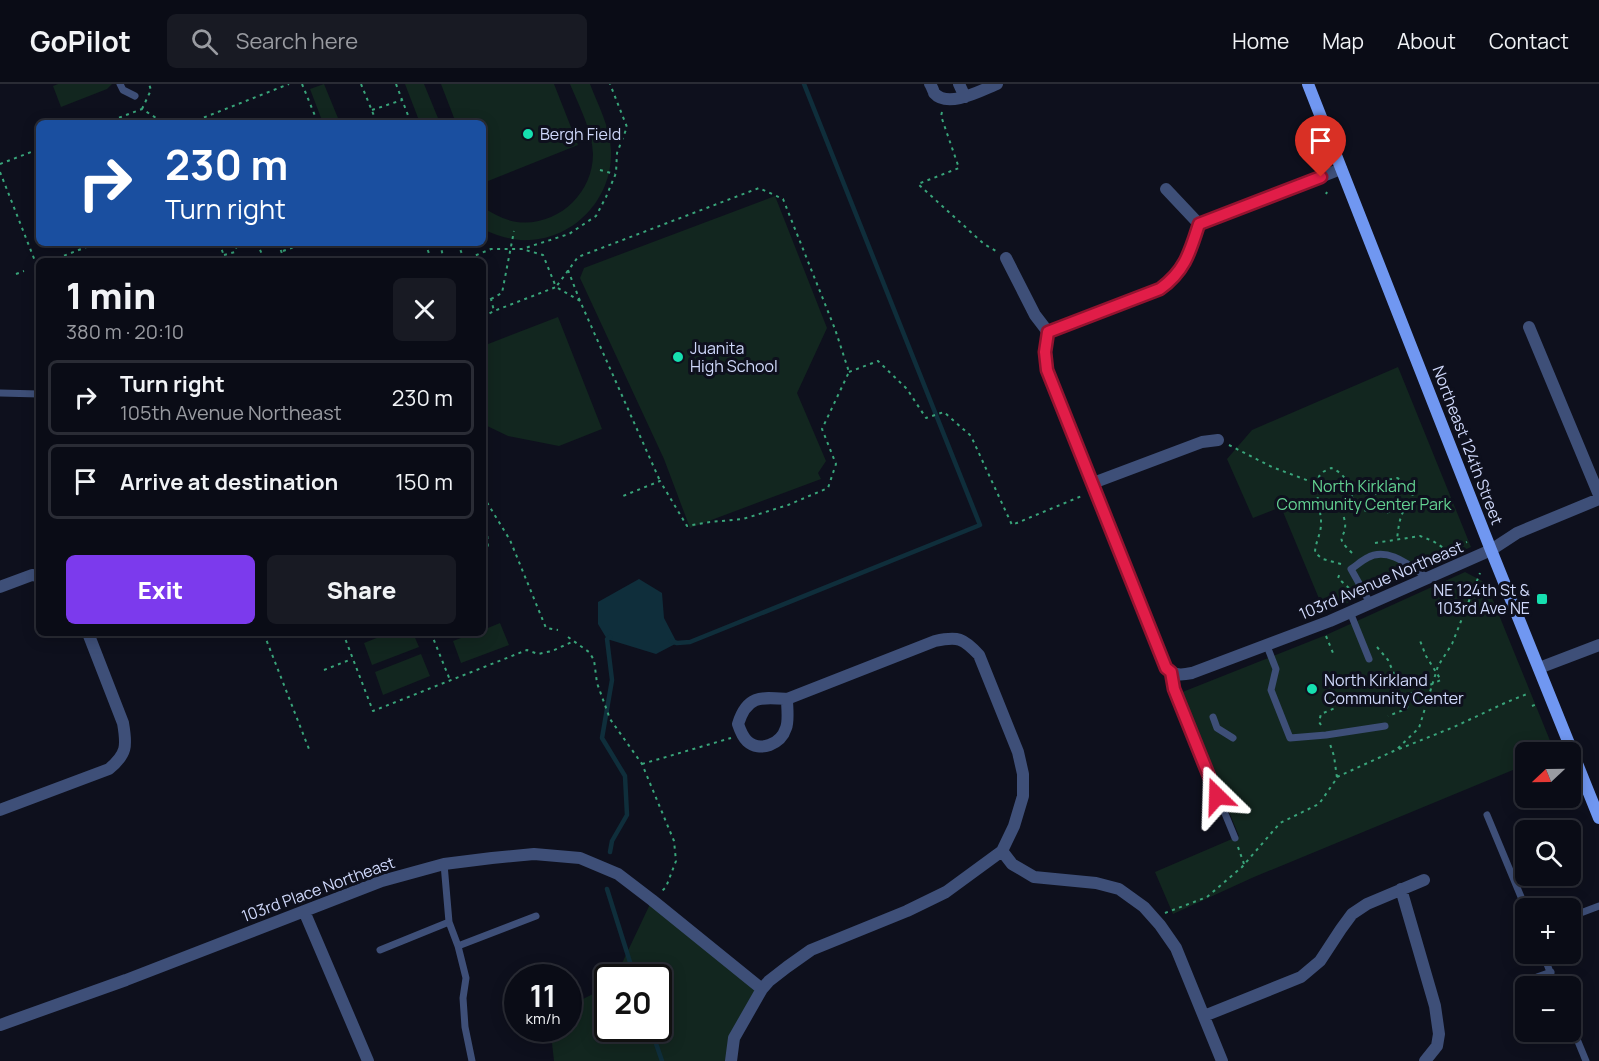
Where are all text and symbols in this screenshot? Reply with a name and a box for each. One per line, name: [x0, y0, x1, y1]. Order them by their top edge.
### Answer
search box: [167, 14, 587, 68]
text: GoPilot: [30, 22, 131, 60]
icon: search: [188, 25, 221, 58]
text: Search here: [236, 26, 358, 56]
text: Home: [1232, 27, 1289, 55]
text: Map: [1322, 27, 1364, 55]
text: About: [1397, 27, 1456, 55]
text: Contact: [1489, 27, 1569, 55]
pin: [1295, 115, 1346, 177]
place label: Bergh Field: [540, 123, 621, 145]
icon: arrive: [1304, 124, 1337, 157]
marker: Bergh Field: [521, 127, 535, 141]
text: 230 m: [165, 135, 288, 193]
icon: right: [66, 144, 144, 222]
text: Turn right: [165, 190, 286, 227]
text: 1 min: [66, 271, 156, 320]
button: close: [393, 278, 456, 341]
text: 380 m · 20:10: [66, 318, 184, 345]
place label: Juanita High School: [690, 337, 778, 377]
marker: Juanita High School: [671, 350, 685, 364]
street label: Northeast 124th Street: [1427, 362, 1509, 528]
text: Turn right: [120, 369, 225, 399]
icon: right: [69, 381, 102, 414]
text: 230 m: [392, 383, 453, 413]
text: 105th Avenue Northeast: [120, 399, 342, 426]
icon: arrive: [69, 465, 102, 498]
text: Arrive at destination: [120, 467, 338, 497]
text: 150 m: [395, 467, 453, 497]
park label: North Kirkland Community Center Park: [1277, 475, 1453, 515]
street label: 103rd Avenue Northeast: [1296, 535, 1466, 625]
button: Exit: [66, 555, 255, 624]
button: Share: [267, 555, 456, 624]
place label: NE 124th St & 103rd Ave NE: [1433, 579, 1531, 619]
marker: NE 124th St & 103rd Ave NE: [1535, 592, 1549, 606]
place label: North Kirkland Community Center: [1324, 669, 1464, 709]
marker: North Kirkland Community Center: [1305, 682, 1319, 696]
north arrow: [1515, 742, 1581, 808]
map controls: [1515, 742, 1581, 1042]
position arrow: [1185, 764, 1249, 828]
button: search: [1515, 820, 1581, 886]
street label: 103rd Place Northeast: [238, 851, 398, 927]
button: +: [1515, 898, 1581, 964]
speed limit sign: 20: [594, 964, 672, 1042]
text: 11: [530, 975, 556, 1016]
button: −: [1515, 976, 1581, 1042]
text: km/h: [526, 1008, 560, 1029]

